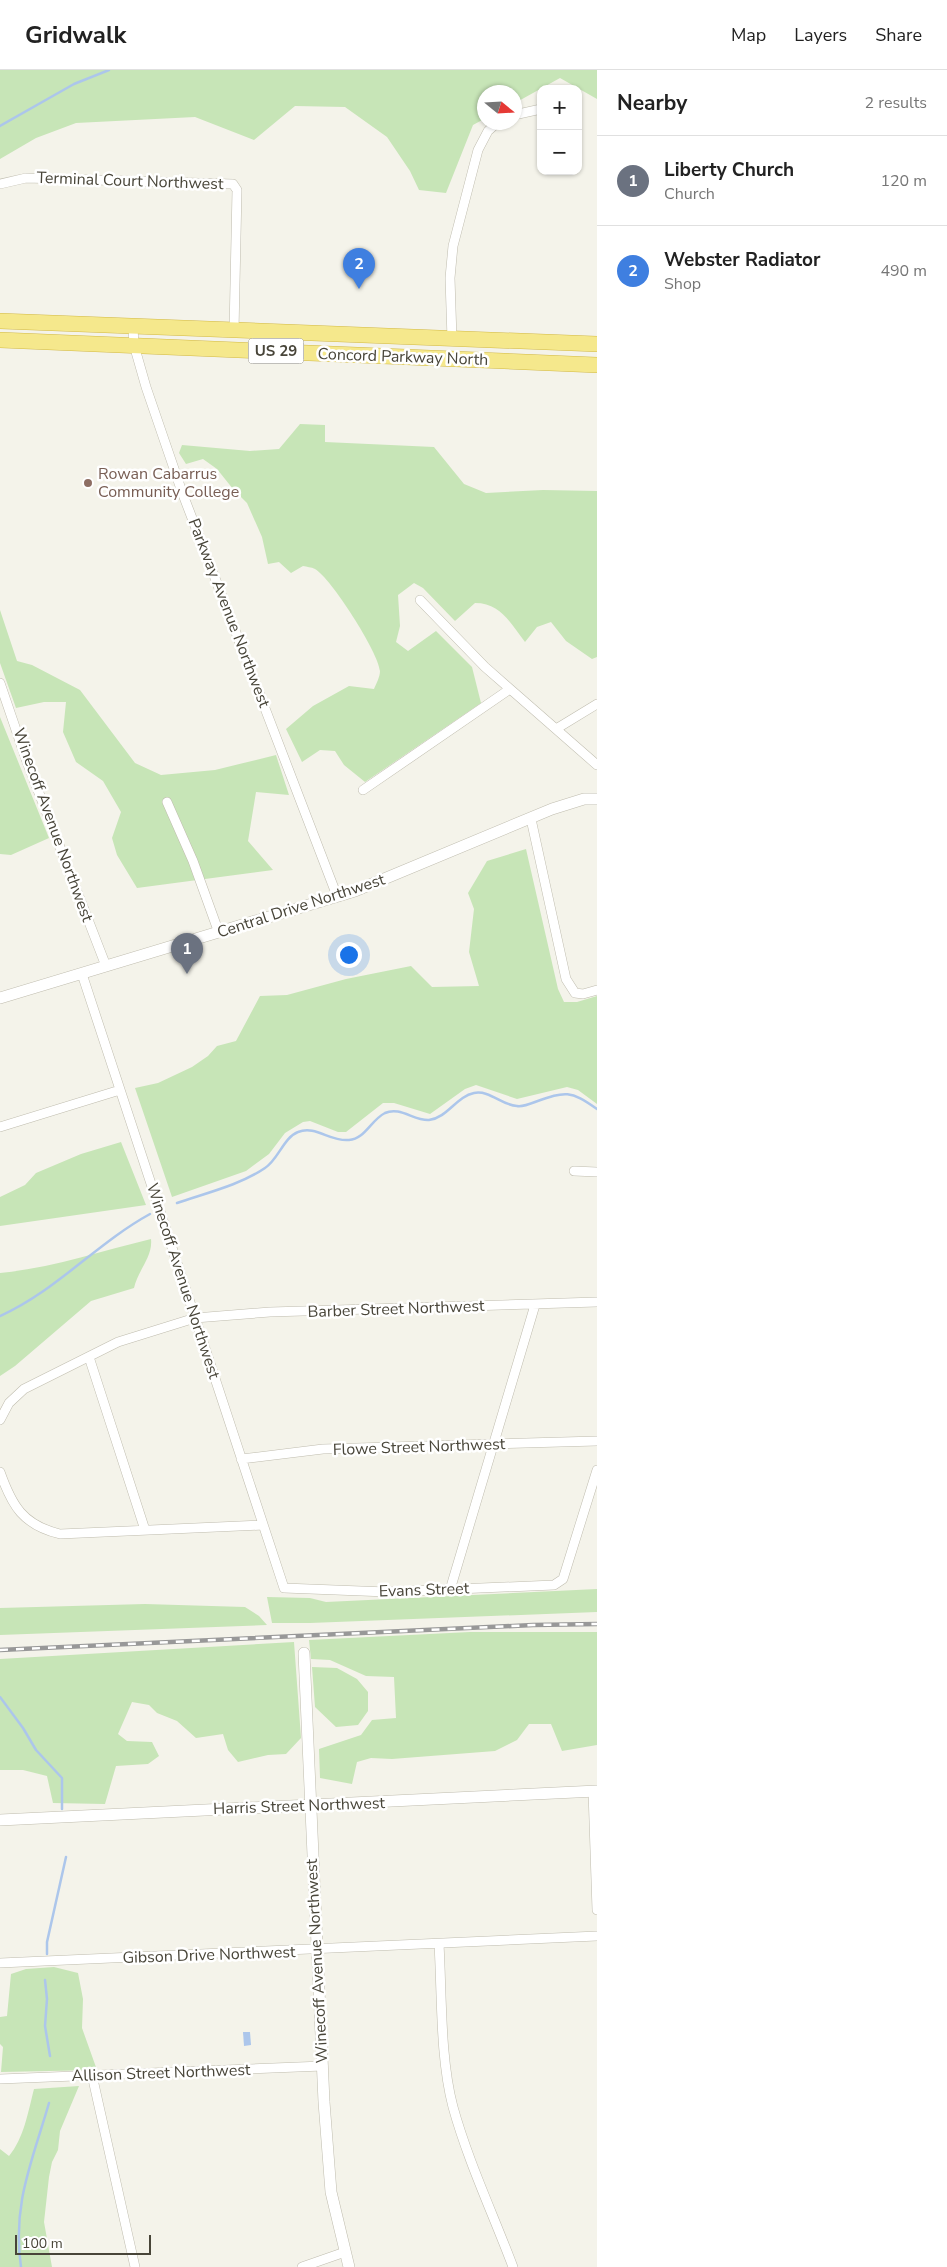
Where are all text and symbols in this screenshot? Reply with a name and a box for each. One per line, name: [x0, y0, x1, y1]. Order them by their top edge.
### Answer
text: Gridwalk: [25, 19, 126, 51]
text: Map: [731, 23, 766, 47]
text: Layers: [794, 23, 847, 47]
text: Share: [875, 23, 922, 47]
north arrow: [477, 85, 522, 130]
map controls: [537, 85, 582, 175]
button: +: [537, 85, 582, 130]
text: Nearby: [617, 89, 687, 117]
text: 2 results: [865, 92, 927, 114]
button: −: [537, 130, 582, 175]
text: Liberty Church: [664, 157, 794, 183]
street label: Terminal Court Northwest: [36, 167, 224, 195]
text: 1: [628, 170, 638, 192]
text: 120 m: [880, 170, 927, 192]
text: Church: [664, 183, 715, 205]
text: Webster Radiator: [664, 247, 820, 273]
pin: 2: [343, 248, 375, 289]
text: 2: [628, 260, 638, 282]
text: 490 m: [880, 260, 927, 282]
text: Shop: [664, 273, 701, 295]
road number: US 29: [248, 338, 304, 364]
street label: Concord Parkway North: [317, 343, 489, 371]
place label: Rowan Cabarrus Community College: [98, 463, 239, 503]
marker: Rowan Cabarrus Community College: [82, 477, 94, 489]
street label: Parkway Avenue Northwest: [183, 515, 275, 711]
street label: Winecoff Avenue Northwest: [8, 725, 98, 925]
street label: Central Drive Northwest: [214, 868, 388, 944]
pin: 1: [171, 933, 203, 974]
your location: [336, 942, 362, 968]
street label: Winecoff Avenue Northwest: [141, 1180, 225, 1382]
street label: Barber Street Northwest: [307, 1295, 485, 1323]
street label: Flowe Street Northwest: [332, 1433, 506, 1461]
street label: Evans Street: [378, 1577, 470, 1603]
street label: Harris Street Northwest: [213, 1792, 386, 1820]
street label: Winecoff Avenue Northwest: [301, 1858, 333, 2064]
street label: Gibson Drive Northwest: [122, 1941, 296, 1969]
street label: Allison Street Northwest: [71, 2059, 251, 2087]
scale bar: [15, 2232, 151, 2255]
text: 100 m: [22, 2234, 63, 2253]

